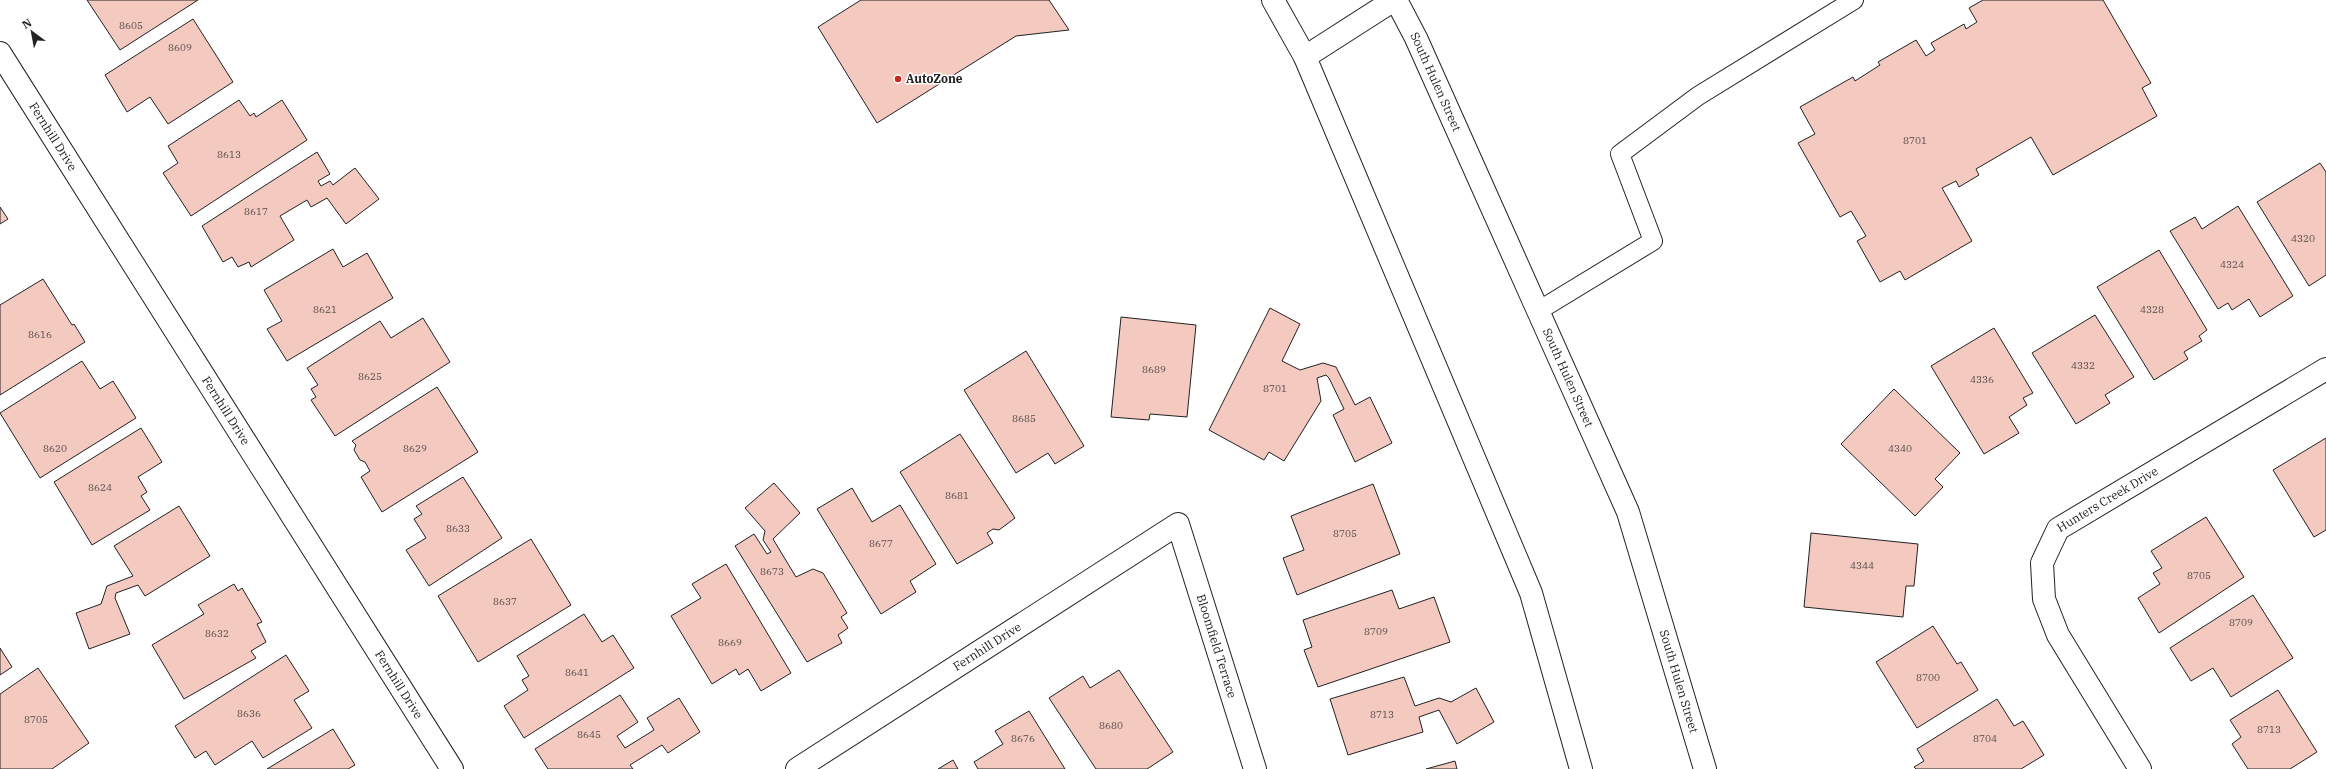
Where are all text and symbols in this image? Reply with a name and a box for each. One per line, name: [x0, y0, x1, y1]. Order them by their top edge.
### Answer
north arrow: [12, 12, 52, 52]
text: N: [19, 15, 34, 32]
house number: 8605: [119, 19, 143, 32]
street label: South Hulen Street: [1407, 29, 1465, 134]
house number: 8609: [168, 41, 192, 54]
place label: AutoZone: [906, 71, 963, 86]
marker: AutoZone: [893, 74, 903, 84]
street label: Fernhill Drive: [26, 99, 80, 173]
house number: 8701: [1903, 134, 1927, 147]
house number: 8613: [217, 148, 241, 161]
house number: 8617: [244, 205, 268, 218]
house number: 4320: [2291, 232, 2315, 245]
house number: 4324: [2220, 258, 2244, 271]
house number: 8621: [313, 303, 337, 316]
house number: 4328: [2140, 303, 2164, 316]
street label: South Hulen Street: [1540, 326, 1597, 429]
house number: 8616: [28, 328, 52, 341]
house number: 4332: [2071, 359, 2095, 372]
house number: 8689: [1142, 363, 1166, 376]
house number: 8625: [358, 370, 382, 383]
street label: Fernhill Drive: [199, 373, 253, 447]
house number: 4336: [1970, 373, 1994, 386]
house number: 8701: [1263, 382, 1287, 395]
house number: 8685: [1012, 412, 1036, 425]
house number: 8620: [43, 442, 67, 455]
house number: 8629: [403, 442, 427, 455]
house number: 4340: [1888, 442, 1912, 455]
street label: Hunters Creek Drive: [2054, 463, 2161, 535]
house number: 8624: [88, 481, 112, 494]
house number: 8681: [945, 489, 969, 502]
house number: 8633: [446, 522, 470, 535]
house number: 8705: [1333, 527, 1357, 540]
house number: 8677: [869, 537, 893, 550]
house number: 4344: [1850, 559, 1874, 572]
house number: 8673: [760, 565, 784, 578]
house number: 8705: [2187, 569, 2211, 582]
street label: Bloomfield Terrace: [1194, 592, 1240, 700]
house number: 8637: [493, 595, 517, 608]
house number: 8709: [2229, 616, 2253, 629]
street label: Fernhill Drive: [950, 619, 1024, 674]
house number: 8709: [1364, 625, 1388, 638]
house number: 8632: [205, 627, 229, 640]
street label: South Hulen Street: [1657, 628, 1702, 735]
house number: 8669: [718, 636, 742, 649]
street label: Fernhill Drive: [372, 647, 426, 721]
house number: 8641: [565, 666, 589, 679]
house number: 8700: [1916, 671, 1940, 684]
house number: 8636: [237, 707, 261, 720]
house number: 8713: [1370, 708, 1394, 721]
house number: 8705: [24, 713, 48, 726]
house number: 8680: [1099, 719, 1123, 732]
house number: 8713: [2257, 723, 2281, 736]
house number: 8645: [577, 728, 601, 741]
house number: 8676: [1011, 732, 1035, 745]
house number: 8704: [1973, 732, 1997, 745]

